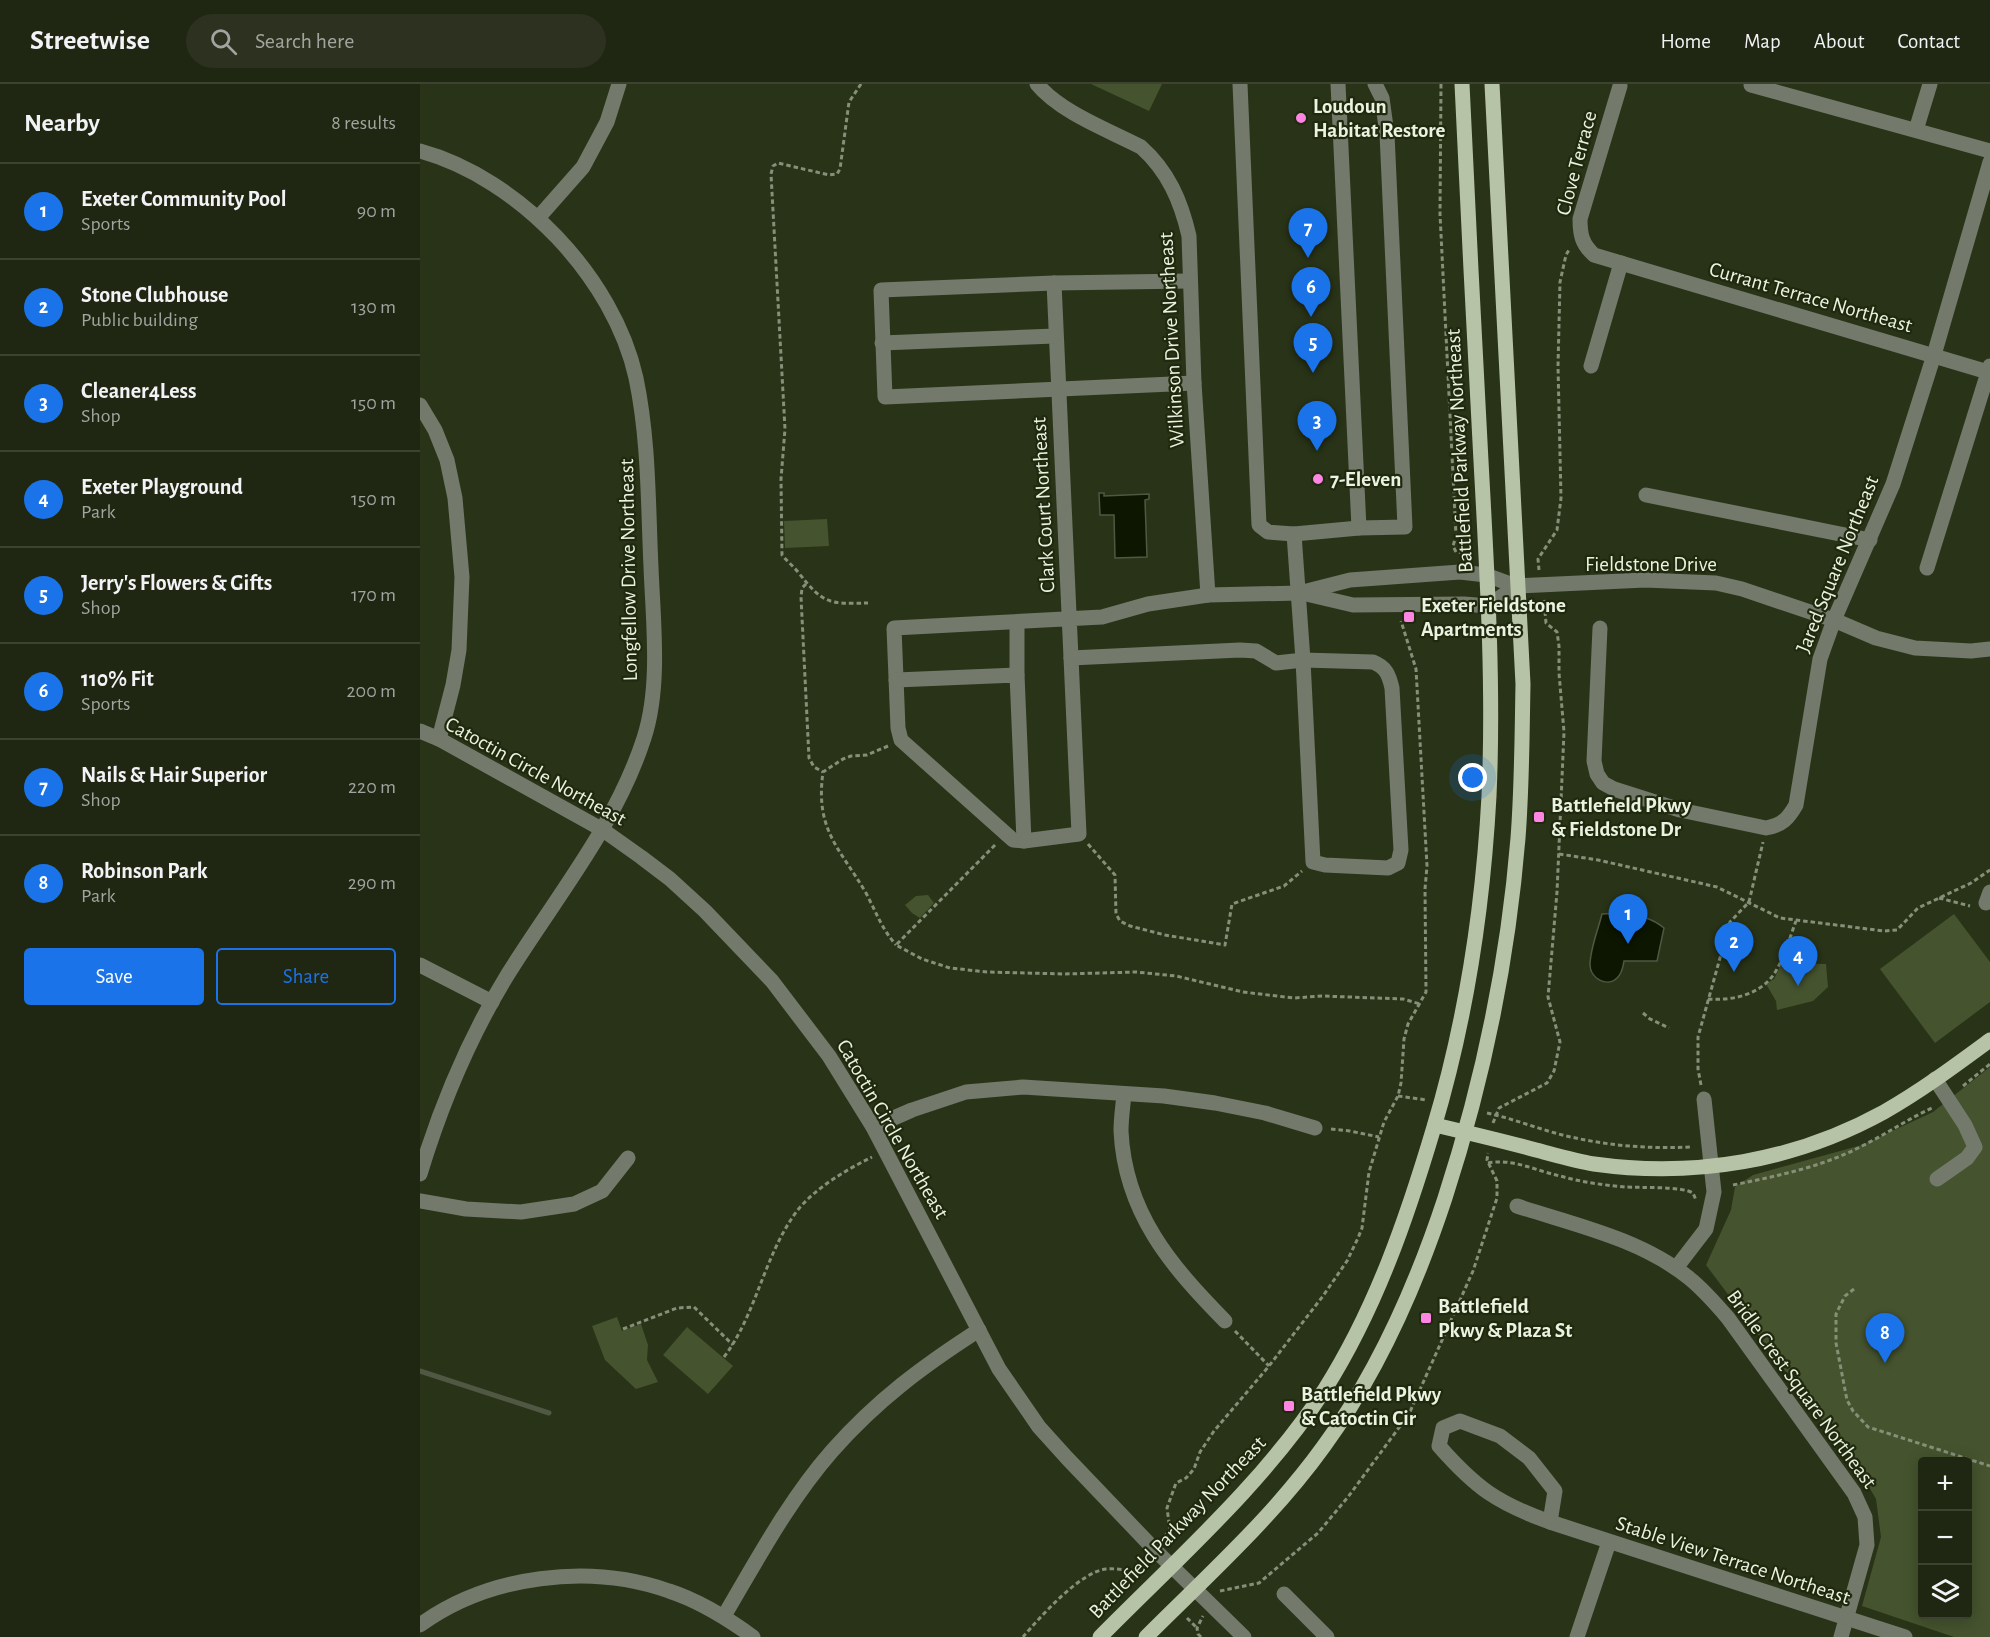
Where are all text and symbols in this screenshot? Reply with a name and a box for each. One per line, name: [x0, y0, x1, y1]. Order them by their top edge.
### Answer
search box: [186, 14, 606, 68]
icon: search: [207, 25, 240, 58]
text: Streetwise: [30, 27, 150, 55]
text: Search here: [255, 30, 354, 52]
text: Home: [1660, 31, 1711, 52]
text: Map: [1744, 31, 1781, 52]
text: About: [1814, 31, 1864, 52]
text: Contact: [1897, 31, 1960, 52]
place label: Loudoun Habitat Restore: [1313, 96, 1445, 141]
street label: Clove Terrace: [1552, 109, 1601, 218]
text: Nearby: [24, 110, 100, 136]
marker: Loudoun Habitat Restore: [1294, 111, 1308, 125]
text: 8 results: [331, 113, 396, 133]
text: Exeter Community Pool: [81, 188, 286, 210]
text: 1: [40, 201, 47, 221]
text: 90 m: [357, 201, 396, 221]
pin: 7: [1288, 208, 1328, 258]
text: Sports: [81, 214, 130, 234]
street label: Wilkinson Drive Northeast: [1155, 231, 1188, 448]
street label: Currant Terrace Northeast: [1707, 258, 1915, 337]
pin: 6: [1292, 268, 1330, 317]
text: Stone Clubhouse: [81, 284, 228, 306]
text: 2: [39, 297, 48, 317]
text: 130 m: [351, 297, 396, 317]
text: Public building: [81, 310, 198, 330]
pin: 5: [1294, 324, 1332, 373]
street label: Battlefield Parkway Northeast: [1443, 328, 1476, 574]
text: Cleaner4Less: [81, 380, 196, 402]
text: 3: [39, 393, 48, 413]
text: 150 m: [351, 393, 396, 413]
pin: 3: [1298, 402, 1336, 451]
text: Shop: [81, 406, 121, 426]
street label: Clark Court Northeast: [1028, 416, 1059, 593]
street label: Longfellow Drive Northeast: [616, 458, 641, 682]
place label: 7-Eleven: [1330, 469, 1401, 490]
marker: 7-Eleven: [1311, 472, 1325, 486]
street label: Jared Square Northeast: [1792, 472, 1883, 656]
text: Exeter Playground: [81, 476, 243, 498]
text: 4: [38, 489, 49, 509]
text: 150 m: [351, 489, 396, 509]
text: Park: [81, 502, 116, 522]
street label: Fieldstone Drive: [1585, 554, 1717, 575]
text: Jerry's Flowers & Gifts: [81, 572, 272, 594]
text: 5: [39, 585, 48, 605]
text: 170 m: [351, 585, 396, 605]
place label: Exeter Fieldstone Apartments: [1421, 595, 1566, 640]
text: Shop: [81, 598, 121, 618]
marker: Exeter Fieldstone Apartments: [1402, 610, 1416, 624]
text: 110% Fit: [81, 668, 154, 690]
text: 6: [39, 681, 48, 701]
text: 200 m: [346, 681, 396, 701]
text: Sports: [81, 694, 130, 714]
street label: Catoctin Circle Northeast: [442, 713, 630, 830]
your location: [1458, 763, 1487, 792]
text: Nails & Hair Superior: [81, 764, 267, 786]
text: 7: [39, 777, 48, 797]
text: 220 m: [348, 777, 396, 797]
text: Shop: [81, 790, 121, 810]
place label: Battlefield Pkwy & Fieldstone Dr: [1551, 795, 1692, 840]
marker: Battlefield Pkwy & Fieldstone Dr: [1532, 810, 1546, 824]
text: Robinson Park: [81, 860, 208, 882]
text: 8: [39, 873, 48, 893]
text: 290 m: [348, 873, 396, 893]
text: Park: [81, 886, 116, 906]
pin: 1: [1608, 894, 1648, 944]
pin: 2: [1714, 922, 1754, 972]
pin: 4: [1778, 936, 1818, 986]
button: Save: [24, 948, 204, 1005]
button: Share: [216, 948, 396, 1005]
street label: Catoctin Circle Northeast: [833, 1036, 953, 1223]
street label: Bridle Crest Square Northeast: [1723, 1286, 1881, 1493]
place label: Battlefield Pkwy & Plaza St: [1438, 1296, 1572, 1341]
marker: Battlefield Pkwy & Plaza St: [1419, 1311, 1433, 1325]
pin: 8: [1866, 1314, 1904, 1363]
place label: Battlefield Pkwy & Catoctin Cir: [1301, 1384, 1442, 1429]
marker: Battlefield Pkwy & Catoctin Cir: [1282, 1399, 1296, 1413]
street label: Battlefield Parkway Northeast: [1085, 1432, 1270, 1623]
map controls: [1918, 1457, 1972, 1619]
button: +: [1918, 1457, 1972, 1511]
button: −: [1918, 1511, 1972, 1565]
street label: Stable View Terrace Northeast: [1613, 1513, 1853, 1608]
button: layers: [1918, 1565, 1972, 1619]

